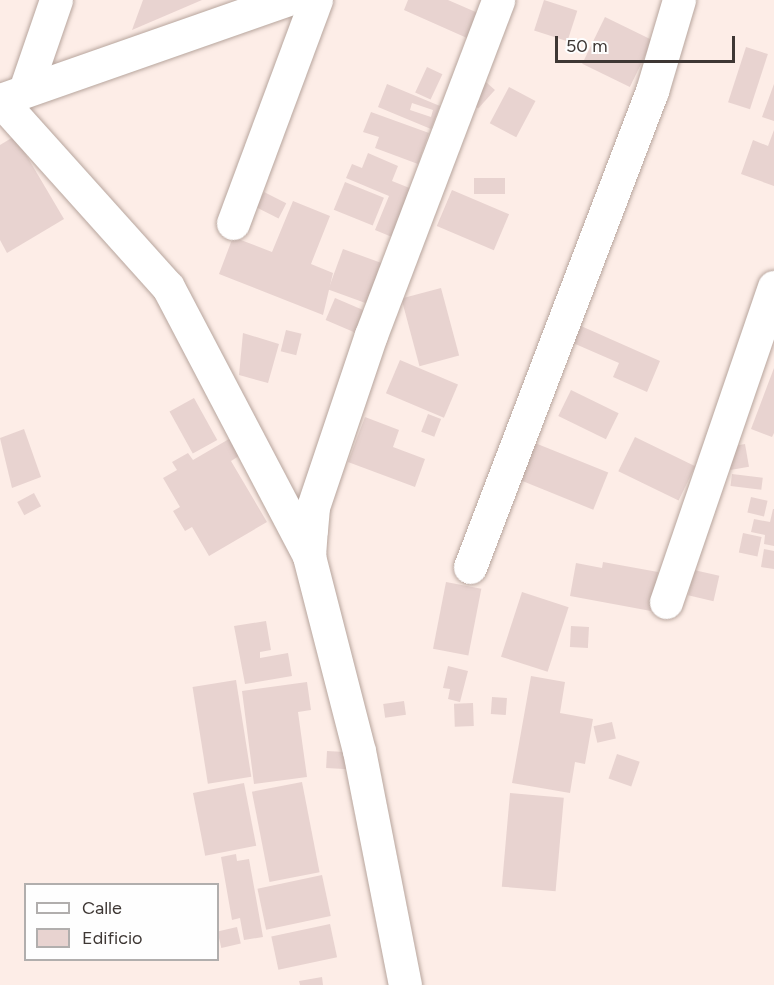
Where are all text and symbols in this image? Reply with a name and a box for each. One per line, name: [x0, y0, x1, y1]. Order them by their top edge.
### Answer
scale bar: [558, 24, 738, 62]
text: 50 m: [566, 35, 608, 57]
legend: [24, 883, 219, 961]
text: Calle: [82, 897, 122, 919]
text: Edificio: [82, 927, 143, 949]

